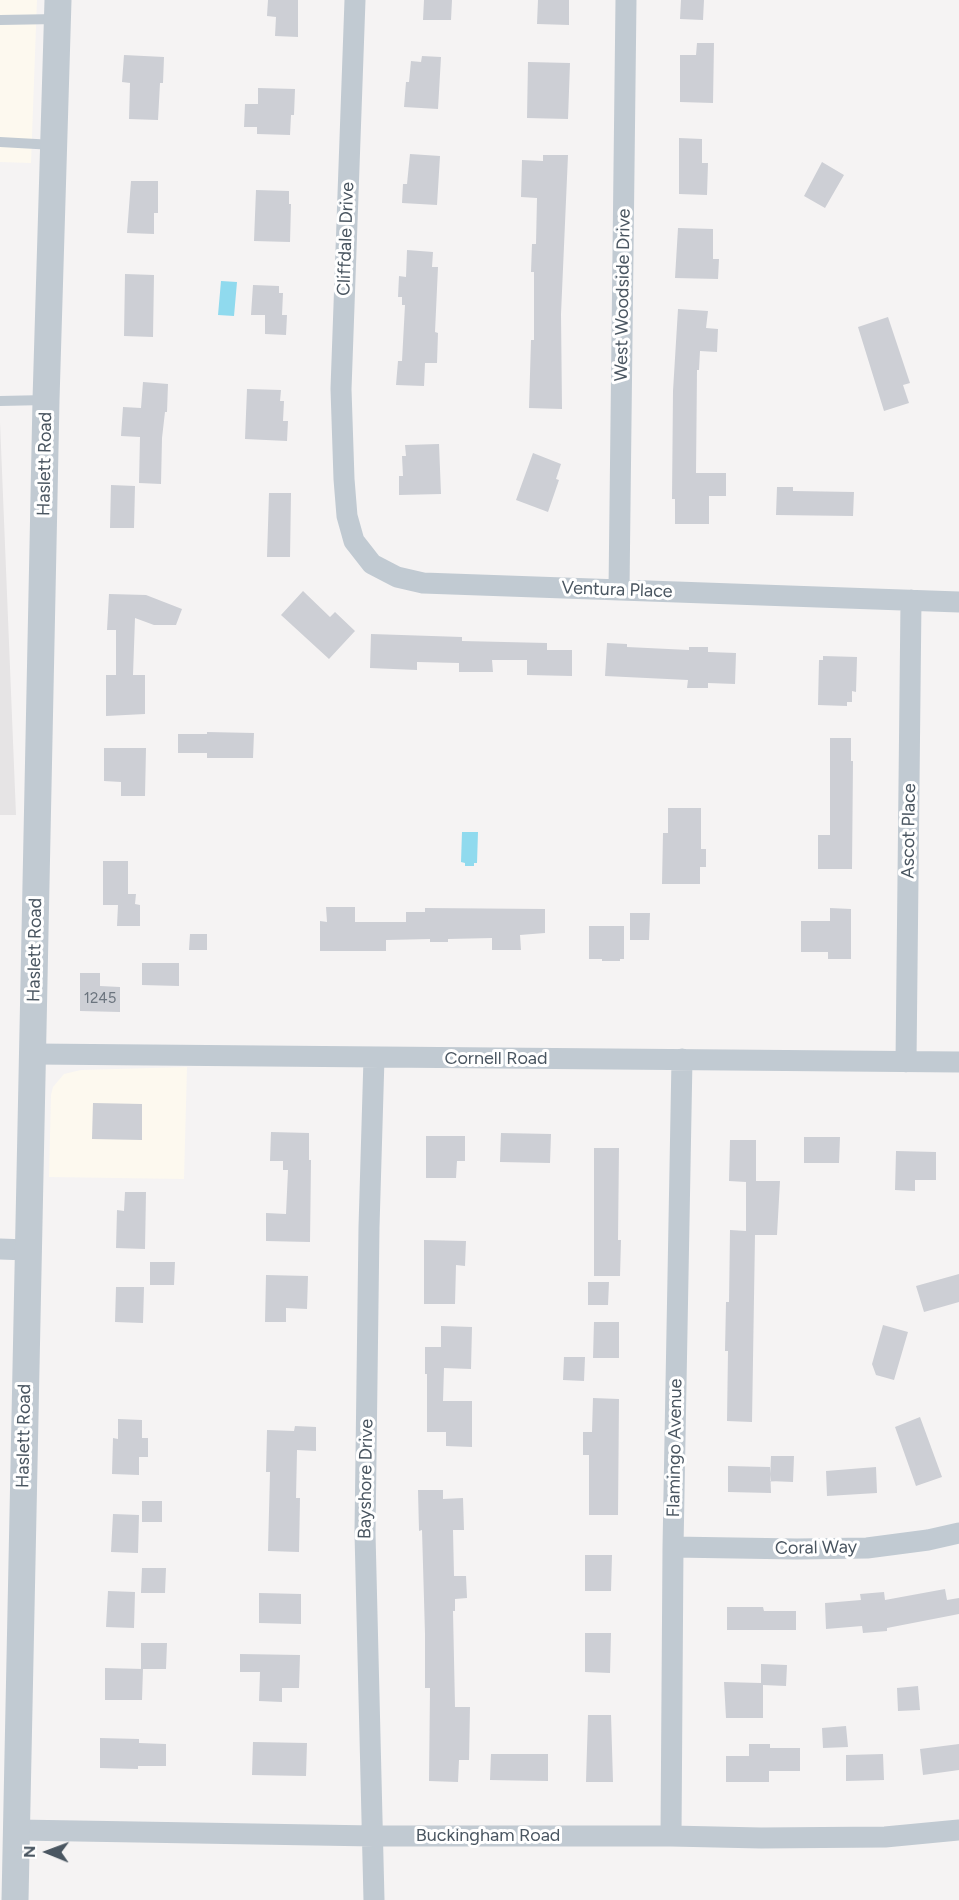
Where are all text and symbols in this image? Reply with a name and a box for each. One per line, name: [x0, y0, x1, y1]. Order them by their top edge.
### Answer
street label: Cliffdale Drive: [333, 182, 359, 296]
street label: West Woodside Drive: [611, 208, 635, 382]
street label: Haslett Road: [33, 412, 57, 516]
street label: Ventura Place: [561, 577, 673, 603]
street label: Ascot Place: [897, 783, 921, 879]
street label: Haslett Road: [23, 898, 47, 1002]
house number: 1245: [84, 990, 116, 1008]
street label: Cornell Road: [444, 1048, 548, 1070]
street label: Flamingo Avenue: [663, 1378, 687, 1518]
street label: Haslett Road: [12, 1384, 36, 1488]
street label: Bayshore Drive: [354, 1419, 378, 1539]
street label: Coral Way: [775, 1536, 857, 1560]
north arrow: [18, 1822, 78, 1882]
street label: Buckingham Road: [416, 1825, 560, 1847]
text: N: [20, 1845, 39, 1858]

